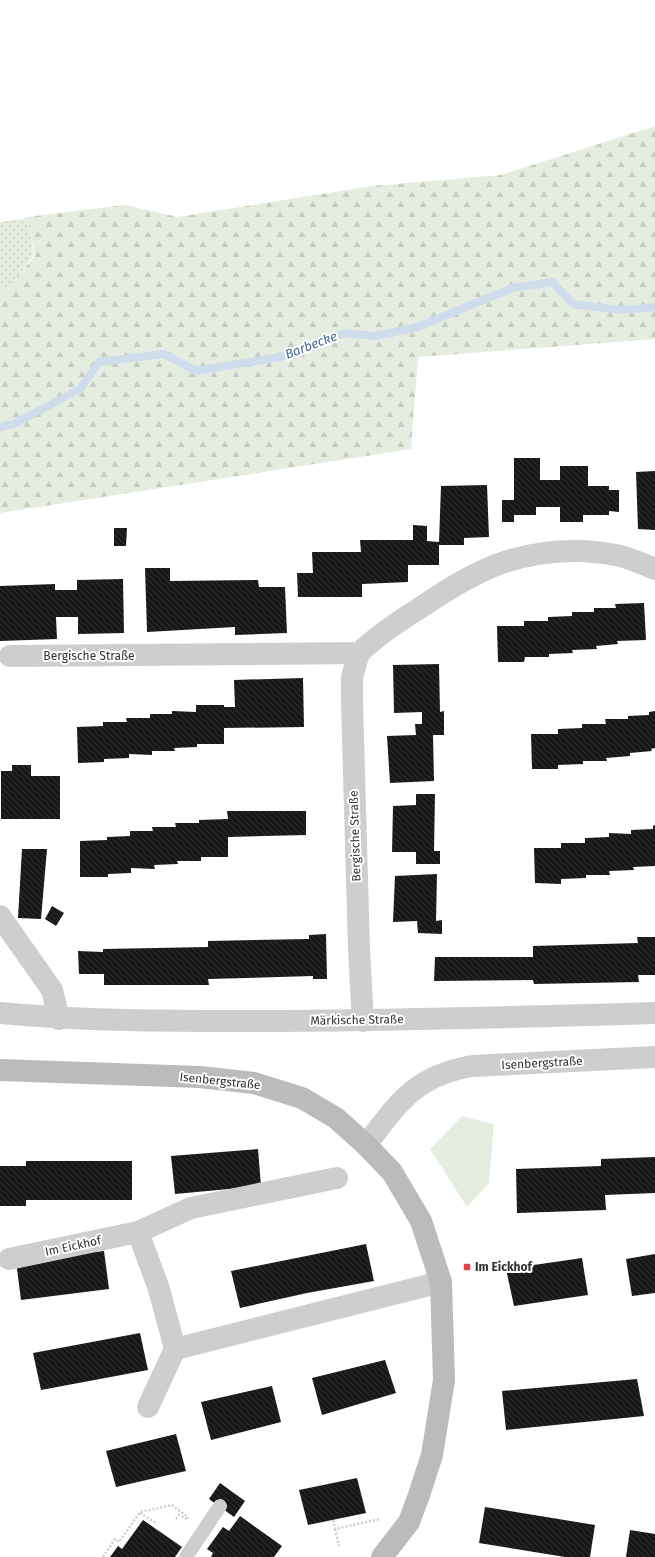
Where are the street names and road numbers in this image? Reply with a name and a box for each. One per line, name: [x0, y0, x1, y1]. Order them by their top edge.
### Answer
street label: Bergische Straße: [43, 649, 135, 663]
street label: Bergische Straße: [346, 790, 364, 882]
street label: Märkische Straße: [310, 1012, 404, 1028]
street label: Isenbergstraße: [501, 1054, 583, 1072]
street label: Isenbergstraße: [179, 1070, 261, 1092]
street label: Im Eickhof: [44, 1233, 103, 1259]

